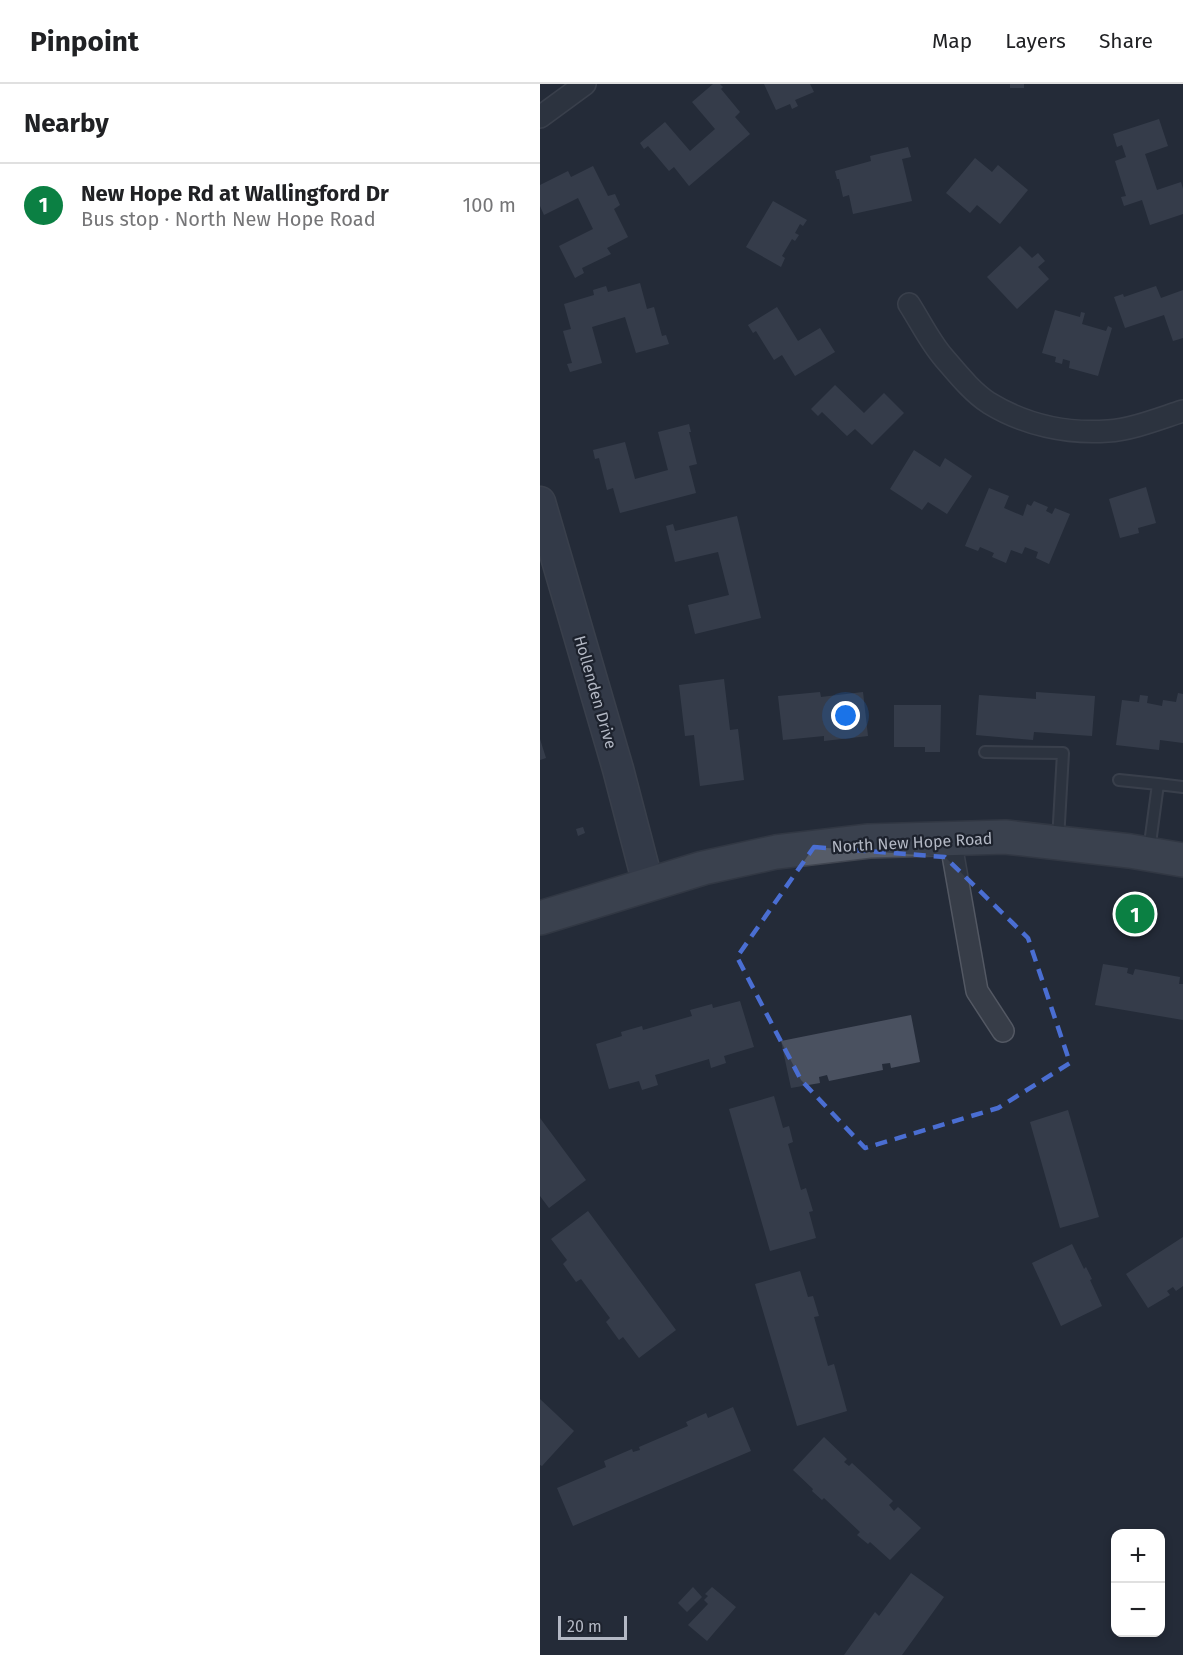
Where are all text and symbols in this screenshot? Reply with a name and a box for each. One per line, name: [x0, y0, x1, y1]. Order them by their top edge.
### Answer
text: Pinpoint: [30, 25, 139, 58]
text: Map: [932, 28, 972, 54]
text: Layers: [1005, 28, 1066, 54]
text: Share: [1099, 28, 1153, 54]
text: Nearby: [24, 108, 109, 139]
text: New Hope Rd at Wallingford Dr: [81, 180, 389, 207]
text: 1: [39, 193, 48, 217]
text: 100 m: [463, 193, 516, 217]
text: Bus stop · North New Hope Road: [81, 207, 376, 231]
street label: Hollenden Drive: [570, 633, 621, 751]
your location: [831, 701, 860, 730]
street label: North New Hope Road: [831, 829, 993, 856]
pin: 1: [1116, 892, 1154, 936]
map controls: [1111, 1529, 1165, 1637]
button: +: [1111, 1529, 1165, 1583]
button: −: [1111, 1583, 1165, 1637]
scale bar: [558, 1613, 627, 1640]
text: 20 m: [567, 1617, 602, 1636]

